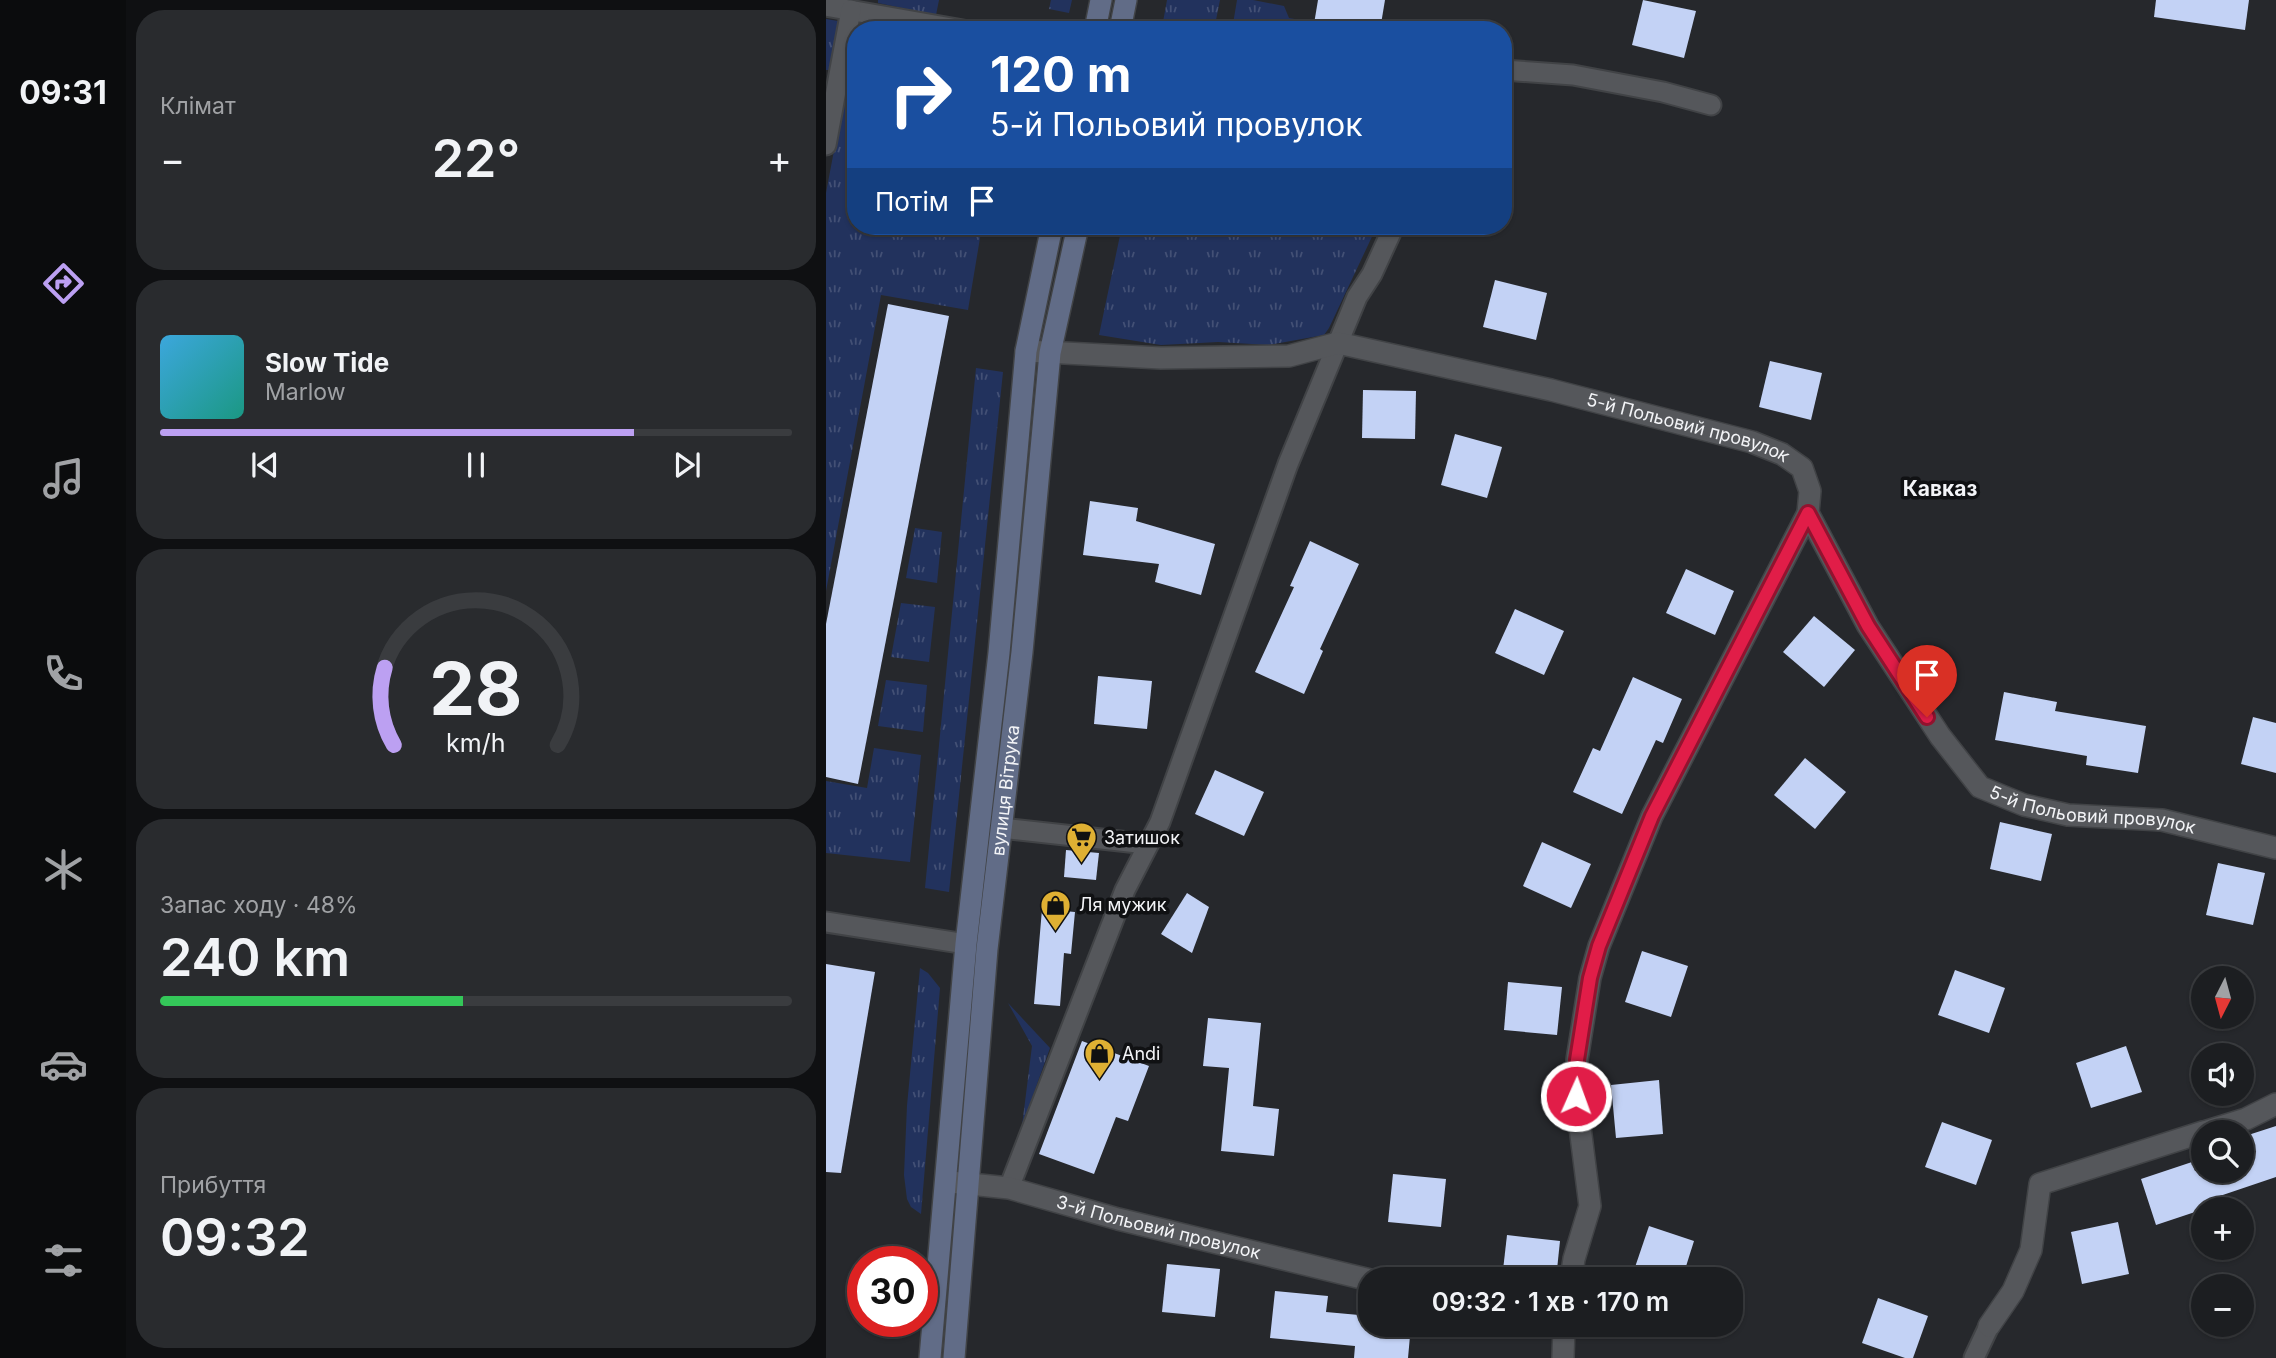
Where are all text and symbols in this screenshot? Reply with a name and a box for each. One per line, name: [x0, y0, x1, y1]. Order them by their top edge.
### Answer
text: 120 m: [990, 45, 1131, 104]
icon: right: [875, 49, 966, 140]
text: 09:31: [19, 73, 107, 112]
text: Клімат: [160, 92, 236, 120]
text: 5-й Польовий провулок: [990, 105, 1363, 144]
text: 22°: [432, 127, 520, 190]
text: −: [160, 136, 185, 182]
text: +: [767, 136, 792, 182]
icon: arrive: [963, 182, 1001, 220]
text: Потім: [875, 186, 949, 217]
icon: directions: [39, 259, 88, 308]
text: Slow Tide: [265, 347, 389, 378]
text: Marlow: [265, 378, 345, 406]
street label: 5-й Польовий провулок: [1584, 389, 1794, 466]
icon: previous: [246, 446, 284, 484]
icon: pause: [457, 446, 495, 484]
icon: next: [668, 446, 706, 484]
icon: music: [39, 454, 88, 503]
district label: Кавказ: [1903, 476, 1977, 501]
text: 28: [429, 644, 523, 733]
pin: [1897, 645, 1957, 717]
icon: phone: [39, 649, 88, 698]
icon: arrive: [1908, 656, 1946, 694]
street label: вулиця Вітрука: [987, 724, 1023, 857]
text: km/h: [446, 728, 506, 758]
street label: 5-й Польовий провулок: [1986, 781, 2198, 838]
supermarket icon: Затишок: [1064, 821, 1098, 865]
place label: Затишок: [1104, 827, 1180, 848]
icon: climate: [39, 845, 88, 894]
shop icon: Ля мужик: [1039, 888, 1073, 932]
text: Запас ходу · 48%: [160, 891, 358, 919]
place label: Ля мужик: [1079, 894, 1167, 915]
text: 240 km: [160, 926, 350, 989]
north arrow: [2191, 966, 2254, 1029]
map controls: [2191, 966, 2254, 1337]
shop icon: Andi: [1082, 1037, 1116, 1081]
icon: car: [39, 1040, 88, 1089]
place label: Andi: [1122, 1043, 1160, 1064]
button: sound: [2191, 1043, 2254, 1106]
position arrow: [1539, 1059, 1613, 1133]
button: search: [2191, 1120, 2254, 1183]
text: Прибуття: [160, 1171, 266, 1199]
street label: 3-й Польовий провулок: [1054, 1191, 1263, 1263]
button: +: [2191, 1197, 2254, 1260]
text: 09:32: [160, 1206, 310, 1269]
icon: filters: [39, 1236, 88, 1285]
speed limit sign: 30: [847, 1246, 938, 1337]
button: −: [2191, 1274, 2254, 1337]
text: 09:32 · 1 хв · 170 m: [1432, 1286, 1669, 1317]

